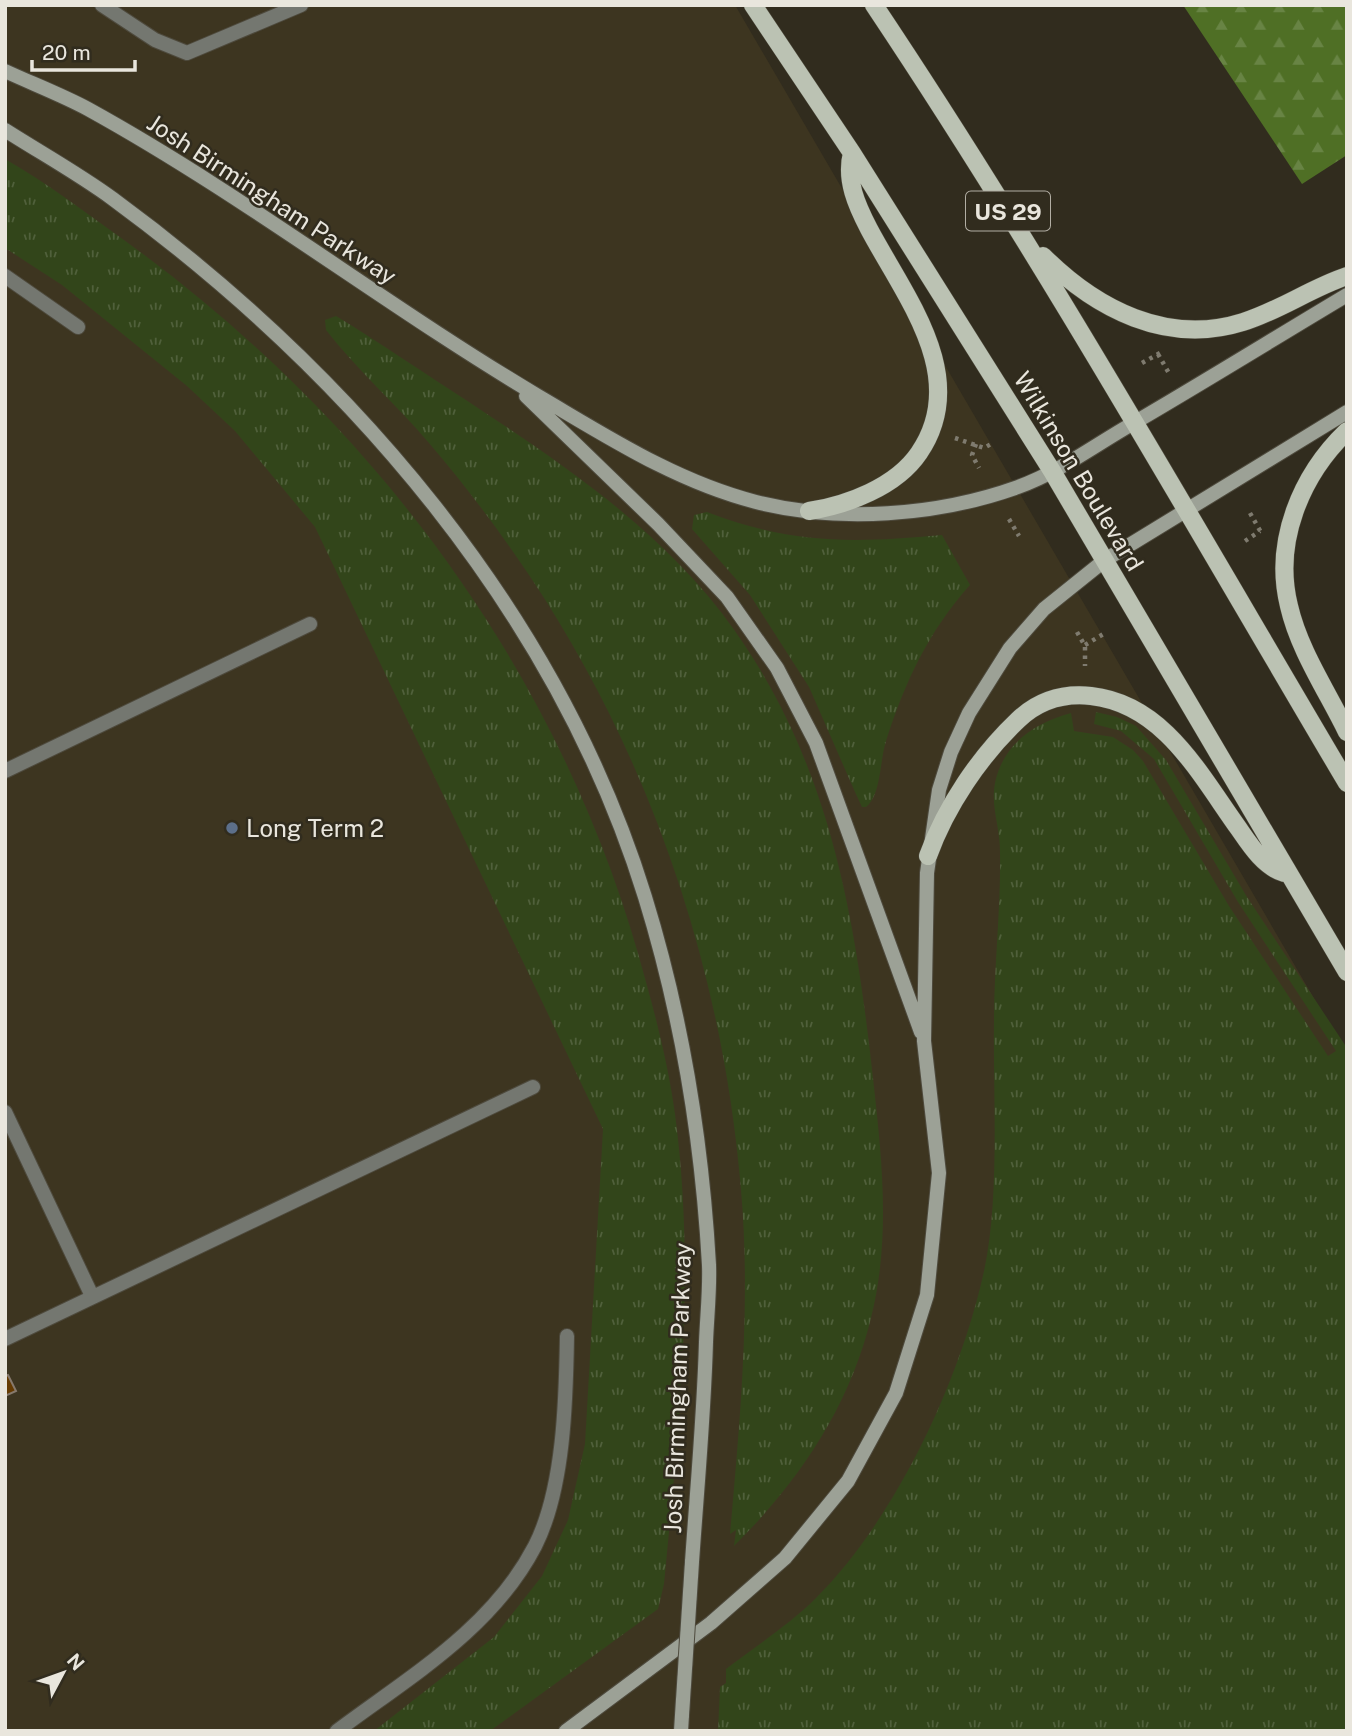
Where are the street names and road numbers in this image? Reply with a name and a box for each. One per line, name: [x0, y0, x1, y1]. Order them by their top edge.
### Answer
street label: Josh Birmingham Parkway: [142, 108, 402, 290]
road number: US 29: [966, 192, 1050, 230]
street label: Wilkinson Boulevard: [1008, 366, 1150, 576]
street label: Josh Birmingham Parkway: [658, 1242, 696, 1534]

